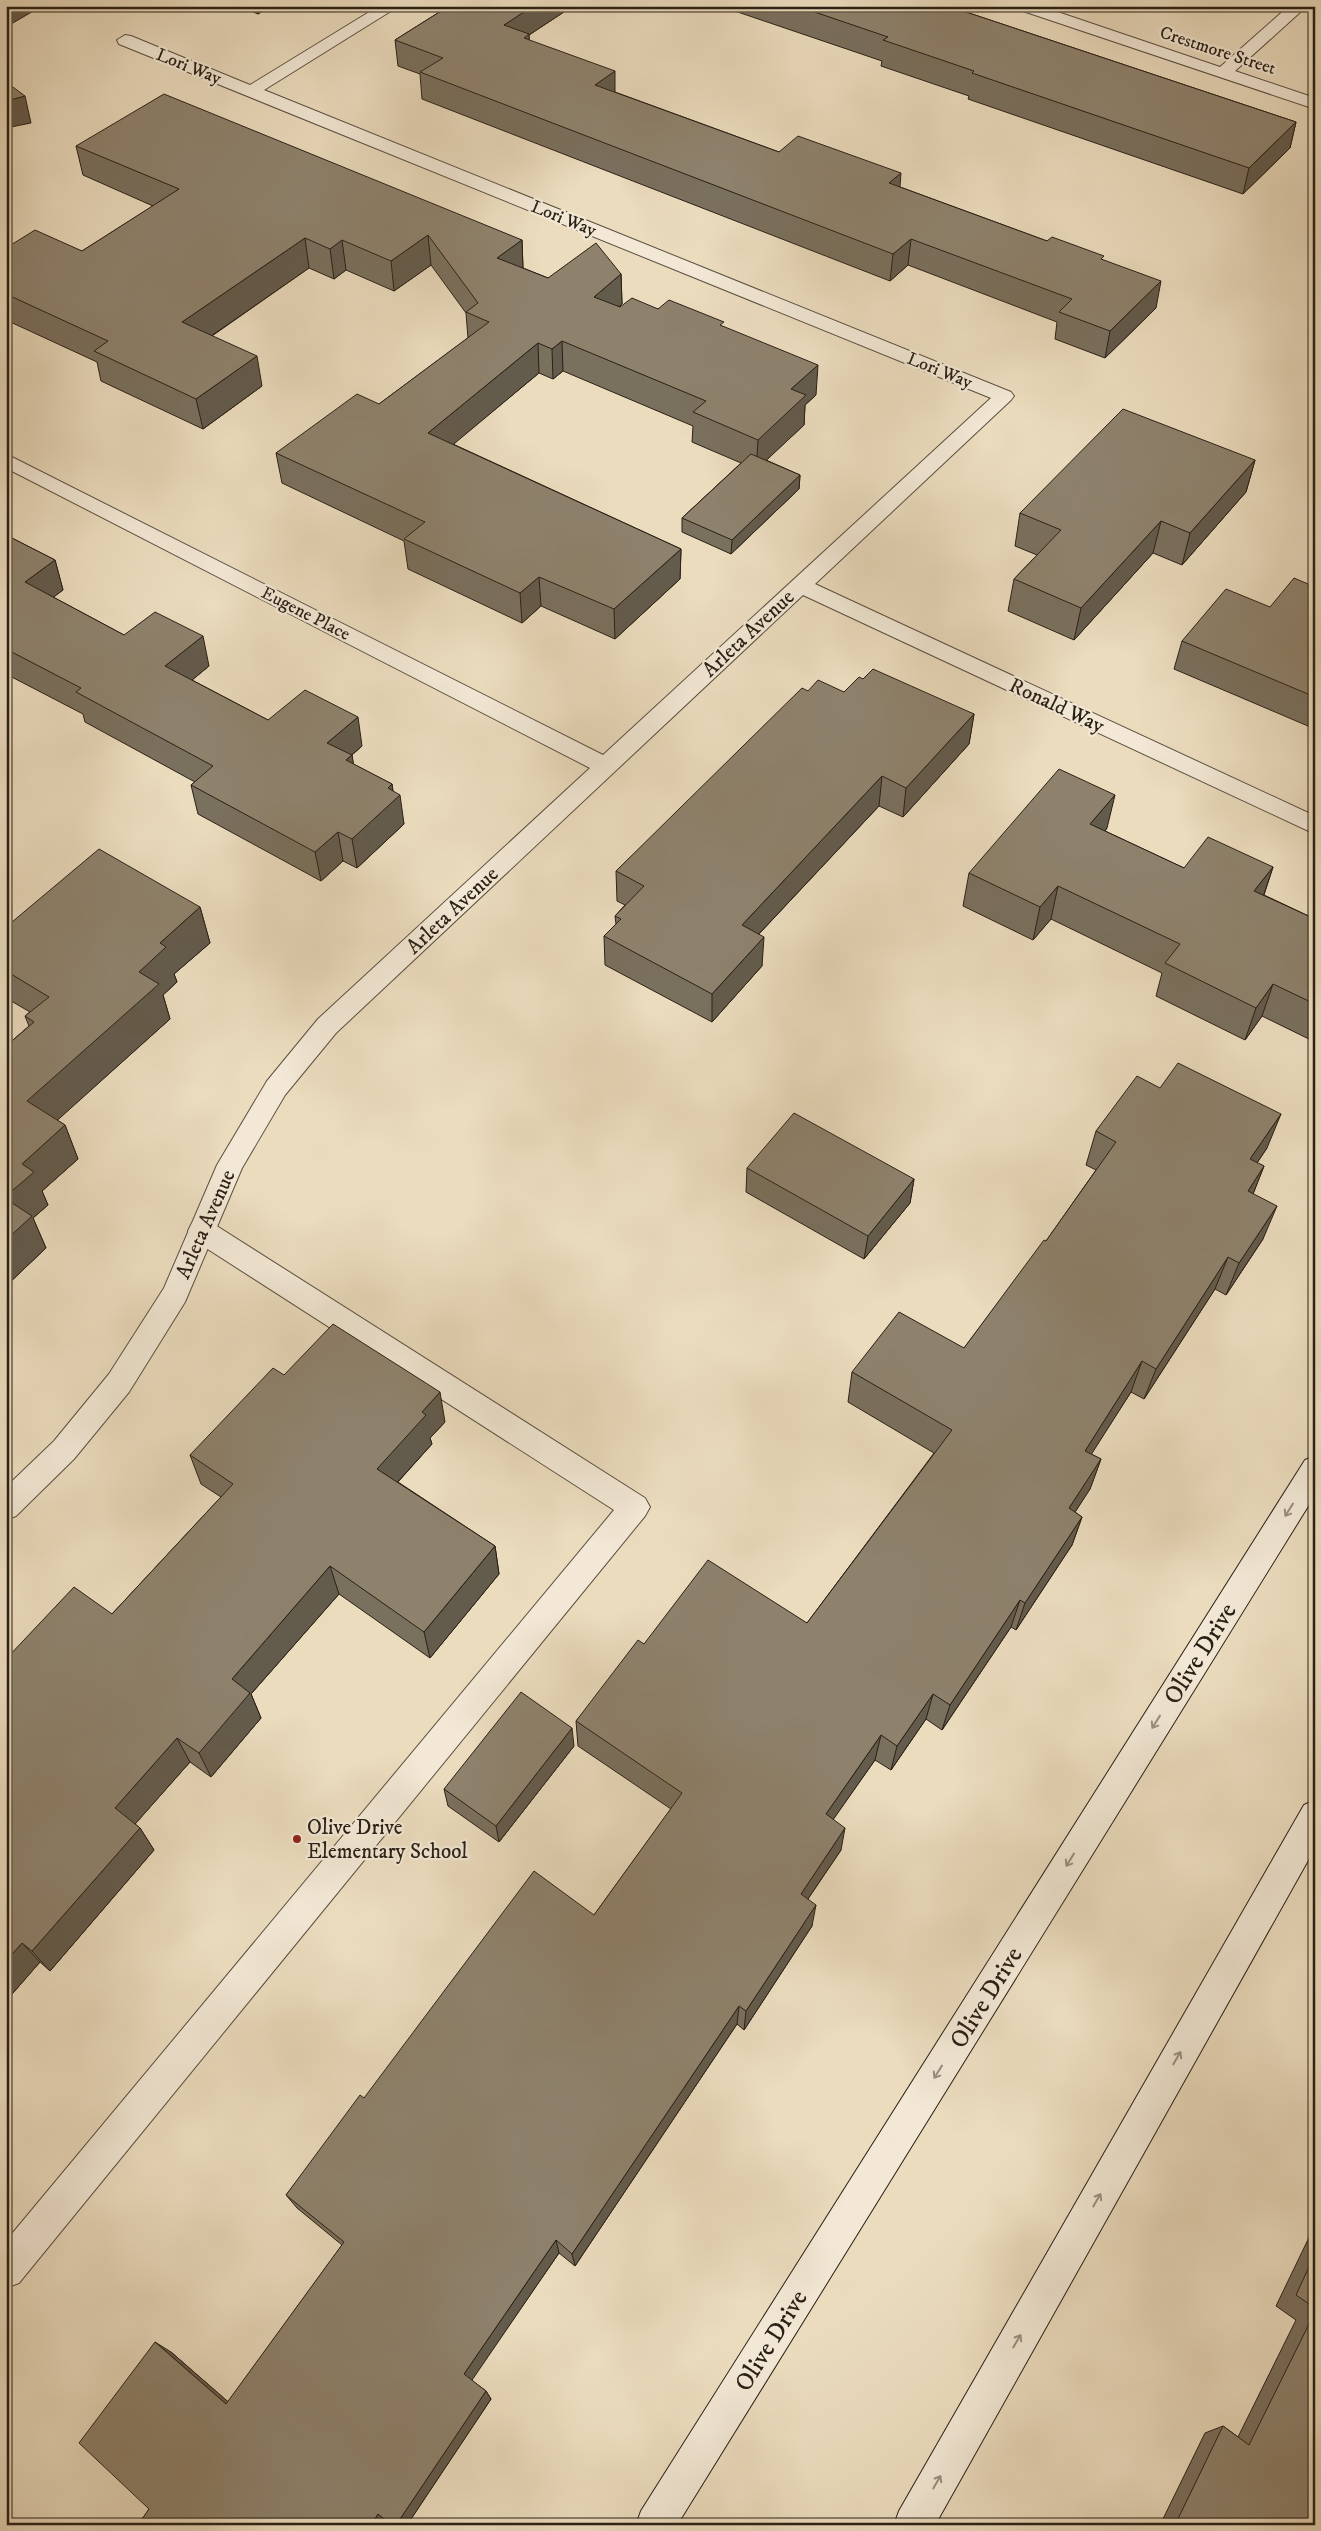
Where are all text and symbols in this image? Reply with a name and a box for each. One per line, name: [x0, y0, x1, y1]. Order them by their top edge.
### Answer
street label: Crestmore Street: [1157, 22, 1279, 80]
street label: Lori Way: [153, 44, 225, 90]
street label: Lori Way: [528, 196, 600, 242]
street label: Lori Way: [904, 348, 976, 394]
street label: Eugene Place: [257, 582, 354, 646]
street label: Arleta Avenue: [697, 584, 800, 683]
street label: Ronald Way: [1005, 673, 1109, 740]
street label: Arleta Avenue: [401, 861, 504, 960]
street label: Arleta Avenue: [170, 1166, 242, 1283]
one-way arrow: [1283, 1503, 1294, 1517]
street label: Olive Drive: [1157, 1597, 1244, 1710]
one-way arrow: [1151, 1715, 1162, 1729]
place label: Olive Drive Elementary School: [307, 1815, 468, 1865]
marker: Olive Drive Elementary School: [291, 1833, 303, 1845]
one-way arrow: [1065, 1852, 1075, 1866]
street label: Olive Drive: [943, 1941, 1030, 2054]
one-way arrow: [1173, 2052, 1183, 2066]
one-way arrow: [933, 2064, 943, 2078]
one-way arrow: [1093, 2193, 1103, 2207]
street label: Olive Drive: [728, 2284, 815, 2397]
one-way arrow: [1013, 2334, 1022, 2349]
one-way arrow: [932, 2475, 942, 2490]

